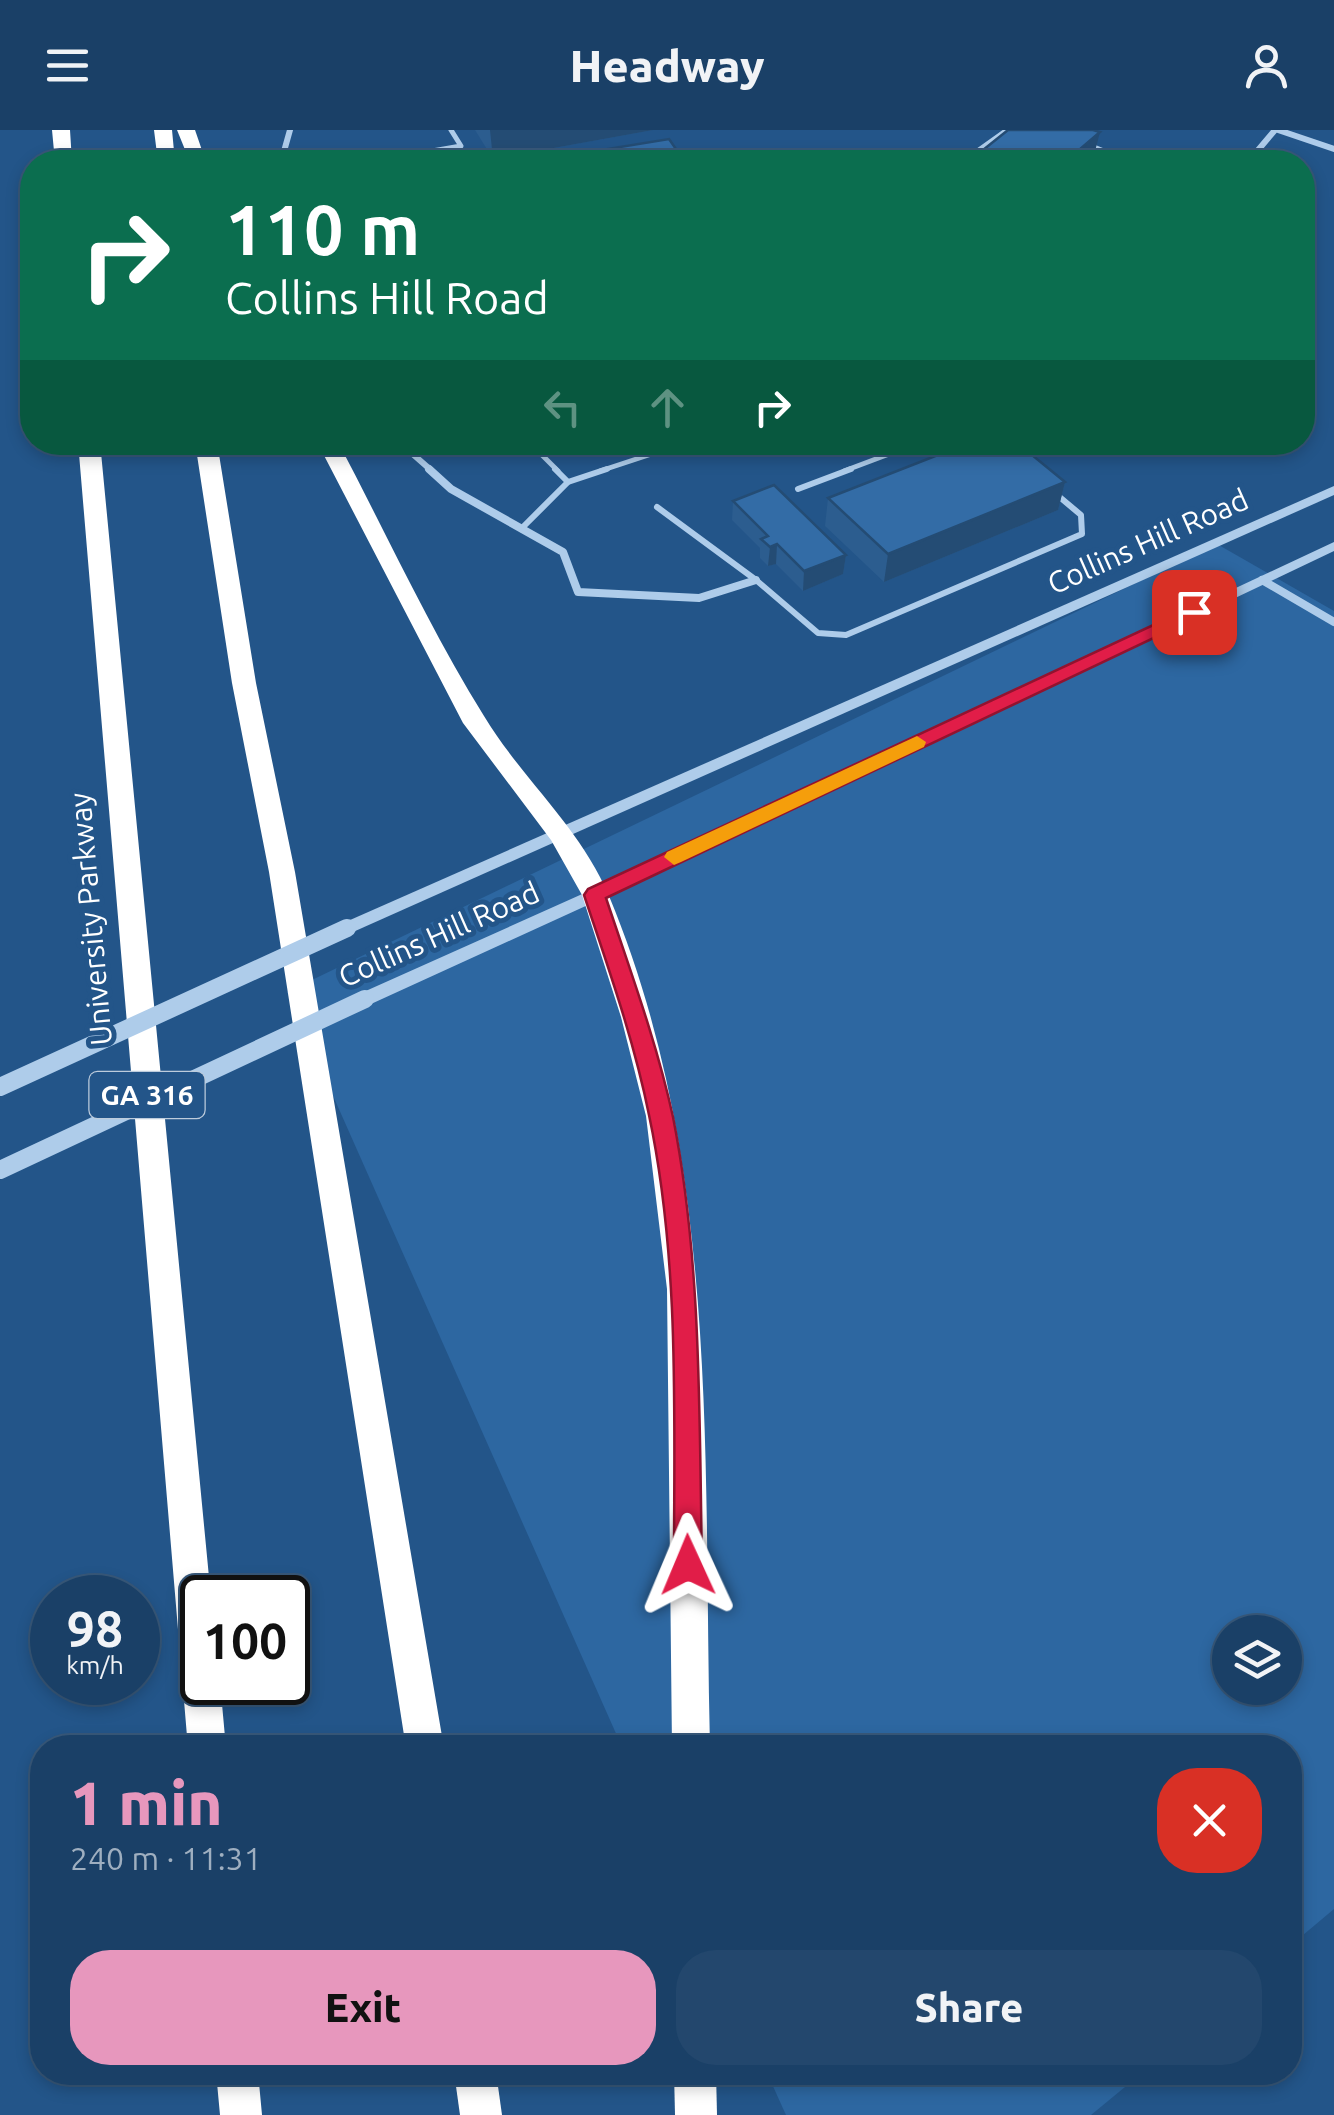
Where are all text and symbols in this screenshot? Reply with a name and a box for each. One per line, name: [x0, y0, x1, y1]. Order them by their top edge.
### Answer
icon: menu: [40, 38, 95, 93]
icon: person: [1239, 38, 1294, 93]
text: Headway: [569, 40, 765, 91]
icon: right: [60, 190, 190, 320]
text: 110 m: [225, 190, 420, 268]
text: Collins Hill Road: [225, 272, 549, 323]
icon: left: [535, 380, 590, 435]
icon: ahead: [640, 380, 695, 435]
icon: right: [745, 380, 800, 435]
street label: Collins Hill Road: [1042, 482, 1253, 601]
pin: [1152, 570, 1237, 655]
icon: arrive: [1167, 585, 1222, 640]
street label: University Parkway: [62, 791, 118, 1047]
street label: Collins Hill Road: [333, 875, 544, 994]
road number: GA 316: [90, 1072, 204, 1118]
position arrow: [636, 1513, 740, 1617]
speed limit sign: 100: [180, 1575, 310, 1705]
text: 98: [67, 1600, 123, 1656]
map controls: [1212, 1615, 1302, 1705]
button: layers: [1212, 1615, 1302, 1705]
text: km/h: [66, 1651, 124, 1679]
button: close: [1157, 1768, 1262, 1873]
text: 1 min: [70, 1769, 223, 1836]
text: 240 m · 11:31: [70, 1840, 262, 1876]
button: Exit: [70, 1950, 656, 2065]
button: Share: [676, 1950, 1262, 2065]

